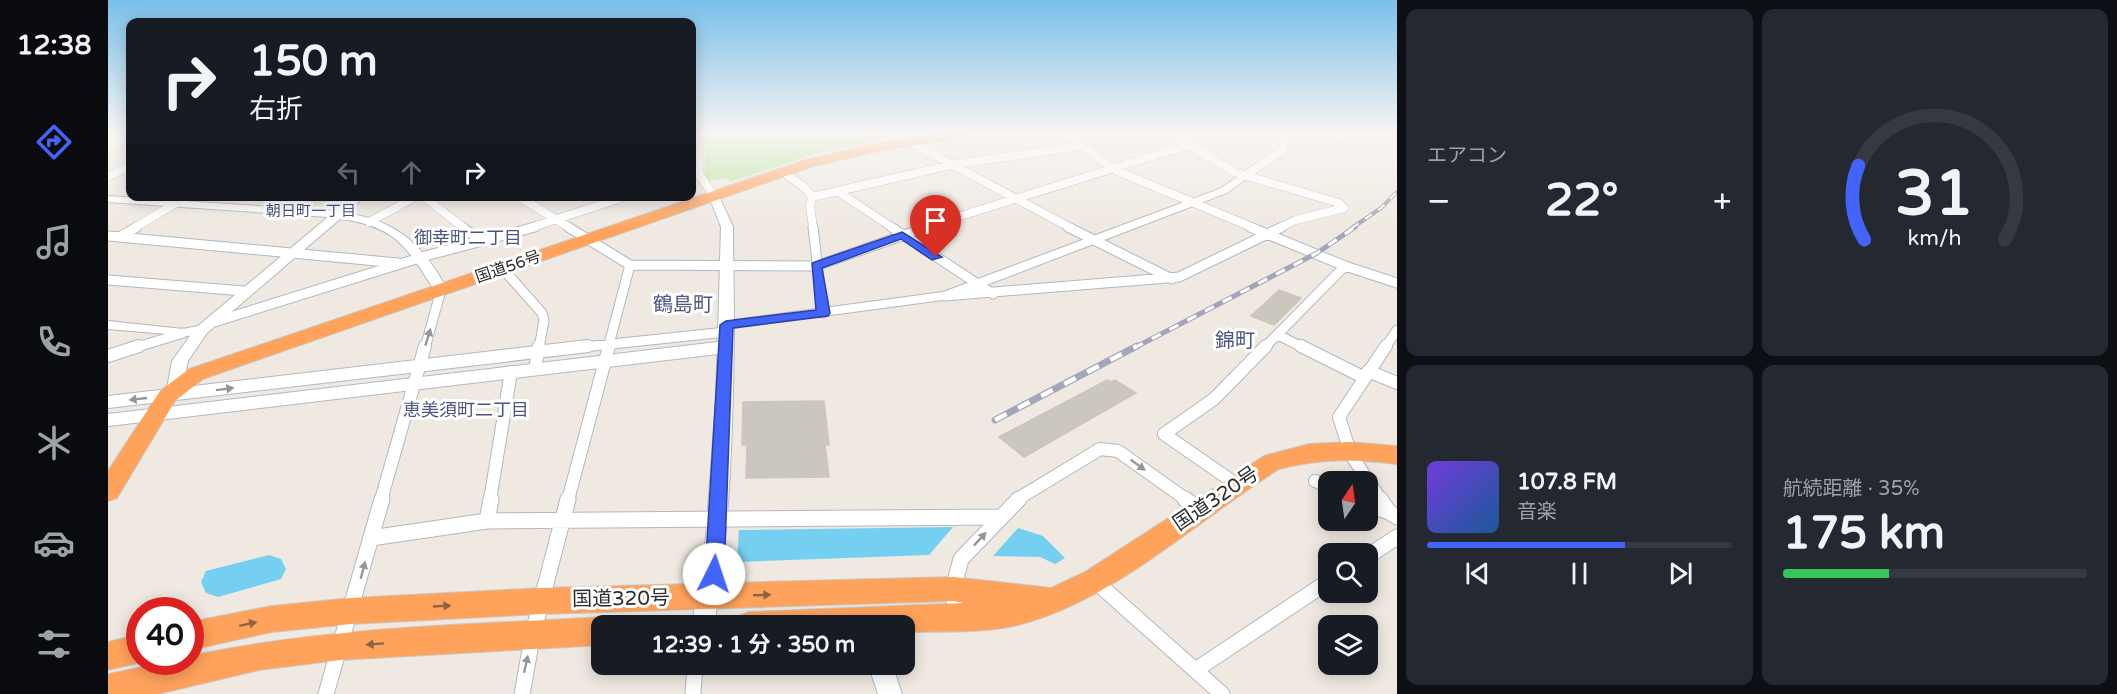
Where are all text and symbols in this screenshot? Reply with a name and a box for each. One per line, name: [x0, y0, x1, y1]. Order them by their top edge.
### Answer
text: 12:38: [17, 29, 91, 62]
text: 150 m: [249, 36, 378, 87]
icon: right: [150, 42, 228, 120]
text: 右折: [249, 93, 303, 126]
icon: directions: [33, 121, 75, 163]
text: エアコン: [1427, 144, 1507, 168]
icon: left: [332, 156, 365, 189]
icon: ahead: [395, 156, 428, 189]
icon: right: [458, 156, 491, 189]
text: 31: [1896, 157, 1974, 232]
text: 22°: [1545, 174, 1618, 228]
text: −: [1427, 182, 1451, 221]
text: +: [1713, 182, 1731, 221]
pin: [910, 195, 961, 257]
district label: 朝日町一丁目: [266, 202, 356, 220]
icon: arrive: [919, 204, 952, 237]
icon: music: [33, 221, 75, 263]
text: km/h: [1908, 225, 1962, 251]
district label: 御幸町二丁目: [414, 227, 522, 249]
street label: 国道56号: [473, 246, 543, 288]
district label: 鶴島町: [653, 293, 713, 317]
icon: phone: [33, 321, 75, 363]
one-way arrow: [423, 328, 433, 346]
district label: 錦町: [1215, 329, 1255, 353]
one-way arrow: [216, 384, 235, 393]
one-way arrow: [128, 394, 147, 404]
district label: 恵美須町二丁目: [403, 399, 529, 421]
icon: climate: [33, 422, 75, 464]
one-way arrow: [1131, 459, 1146, 471]
street label: 国道320号: [1169, 462, 1263, 536]
text: 107.8 FM: [1517, 469, 1617, 495]
north arrow: [1318, 471, 1378, 531]
map controls: [1318, 471, 1378, 675]
text: 航続距離 · 35%: [1783, 477, 1920, 501]
text: 音楽: [1517, 500, 1557, 524]
text: 175 km: [1783, 507, 1945, 561]
icon: car: [33, 522, 75, 564]
one-way arrow: [972, 532, 986, 546]
position arrow: [682, 542, 746, 606]
button: search: [1318, 543, 1378, 603]
icon: previous: [1461, 557, 1494, 590]
icon: pause: [1563, 557, 1596, 590]
icon: next: [1664, 557, 1697, 590]
one-way arrow: [358, 561, 368, 579]
street label: 国道320号: [572, 586, 670, 612]
one-way arrow: [753, 591, 772, 600]
speed limit sign: 40: [126, 597, 204, 675]
one-way arrow: [432, 602, 451, 611]
button: layers: [1318, 615, 1378, 675]
one-way arrow: [238, 619, 257, 628]
icon: filters: [33, 623, 75, 665]
text: 12:39 · 1 分 · 350 m: [651, 632, 855, 658]
one-way arrow: [366, 639, 385, 648]
one-way arrow: [522, 654, 531, 673]

